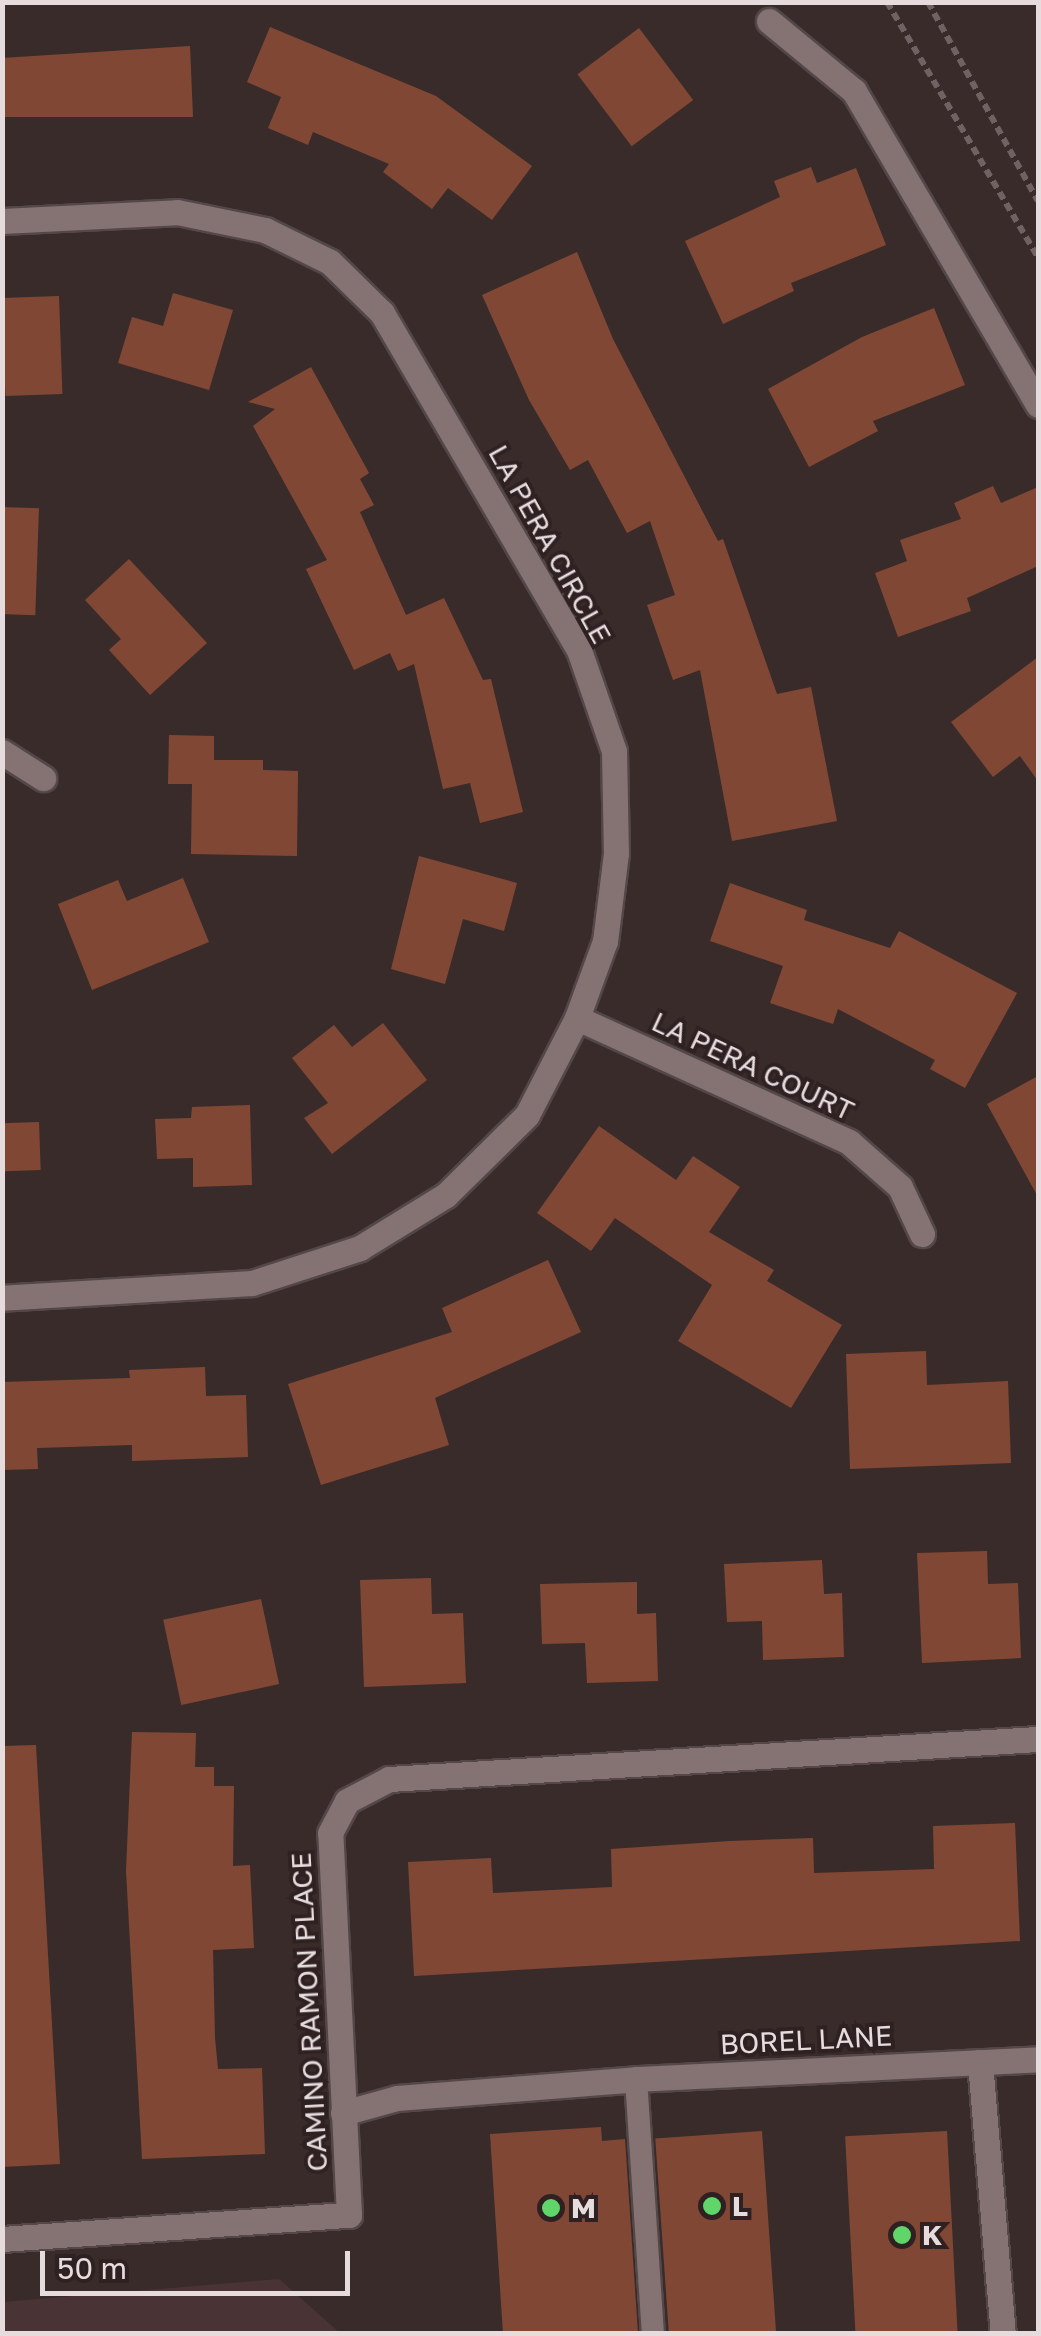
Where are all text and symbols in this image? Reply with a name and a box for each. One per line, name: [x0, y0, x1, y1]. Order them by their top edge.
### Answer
street label: LA PERA CIRCLE: [482, 439, 618, 649]
street label: LA PERA COURT: [647, 1004, 859, 1128]
street label: CAMINO RAMON PLACE: [284, 1852, 334, 2172]
street label: BOREL LANE: [719, 2019, 893, 2061]
place label: L: [732, 2189, 748, 2223]
place label: M: [571, 2191, 596, 2225]
marker: L: [701, 2195, 723, 2217]
marker: M: [540, 2197, 562, 2219]
place label: K: [922, 2218, 942, 2252]
marker: K: [891, 2224, 913, 2246]
scale bar: [45, 2231, 355, 2293]
text: 50 m: [57, 2250, 127, 2286]

